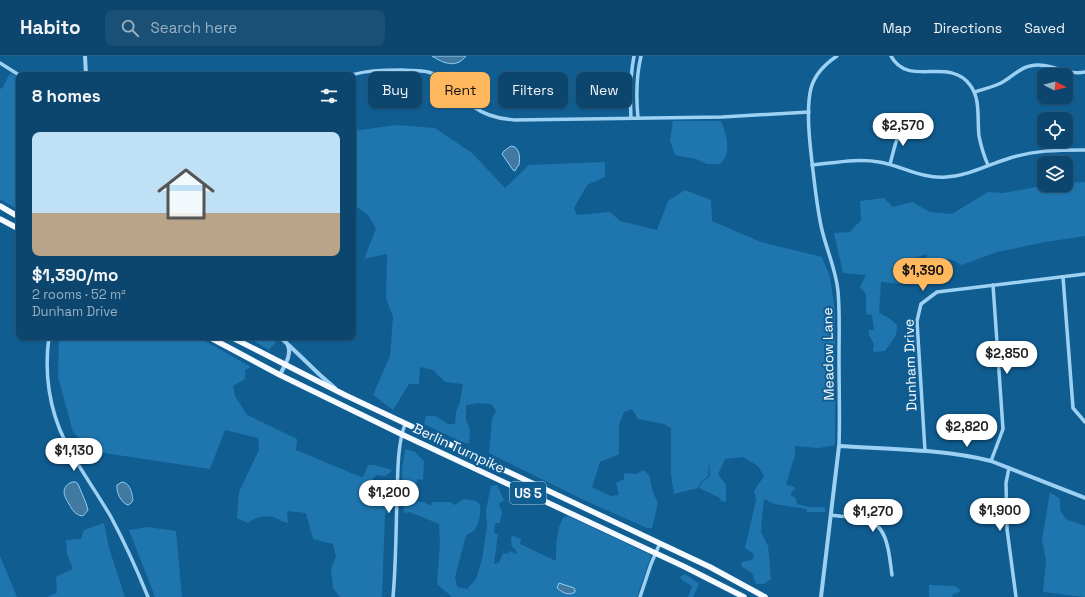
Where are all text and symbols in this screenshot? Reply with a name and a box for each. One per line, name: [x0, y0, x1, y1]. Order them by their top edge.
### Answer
search box: [105, 10, 385, 46]
text: Habito: [20, 15, 81, 40]
icon: search: [119, 17, 141, 39]
text: Search here: [151, 18, 237, 37]
text: Map: [882, 19, 912, 37]
text: Directions: [934, 19, 1002, 37]
text: Saved: [1024, 19, 1065, 37]
north arrow: [1037, 68, 1073, 104]
map controls: [1037, 68, 1073, 192]
chip: Buy: [368, 72, 422, 108]
chip: Rent: [430, 72, 490, 108]
chip: Filters: [498, 72, 568, 108]
chip: New: [576, 72, 632, 108]
text: 8 homes: [32, 85, 101, 107]
icon: filters: [318, 85, 340, 107]
button: locate: [1037, 112, 1073, 148]
pin: $2,570: [870, 113, 936, 147]
text: $2,570: [882, 117, 924, 134]
button: layers: [1037, 156, 1073, 192]
icon: home: [150, 158, 222, 230]
pin: $1,390: [890, 258, 956, 292]
text: $1,390: [902, 262, 944, 279]
text: $1,390/mo: [32, 264, 118, 286]
text: 2 rooms · 52 m²: [32, 286, 126, 303]
text: Dunham Drive: [32, 303, 118, 320]
street label: Meadow Lane: [818, 307, 838, 401]
street label: Dunham Drive: [899, 319, 921, 411]
pin: $2,850: [974, 341, 1040, 375]
text: $2,850: [985, 345, 1029, 362]
pin: $2,820: [934, 414, 1000, 448]
text: $2,820: [945, 418, 989, 435]
street label: Berlin Turnpike: [410, 419, 508, 477]
pin: $1,130: [41, 438, 107, 472]
text: $1,130: [54, 442, 94, 459]
pin: $1,200: [356, 480, 422, 514]
road number: US 5: [510, 482, 546, 504]
text: $1,200: [368, 484, 410, 501]
pin: $1,900: [967, 498, 1033, 532]
pin: $1,270: [840, 499, 906, 533]
text: $1,900: [979, 502, 1021, 519]
text: $1,270: [853, 503, 893, 520]

